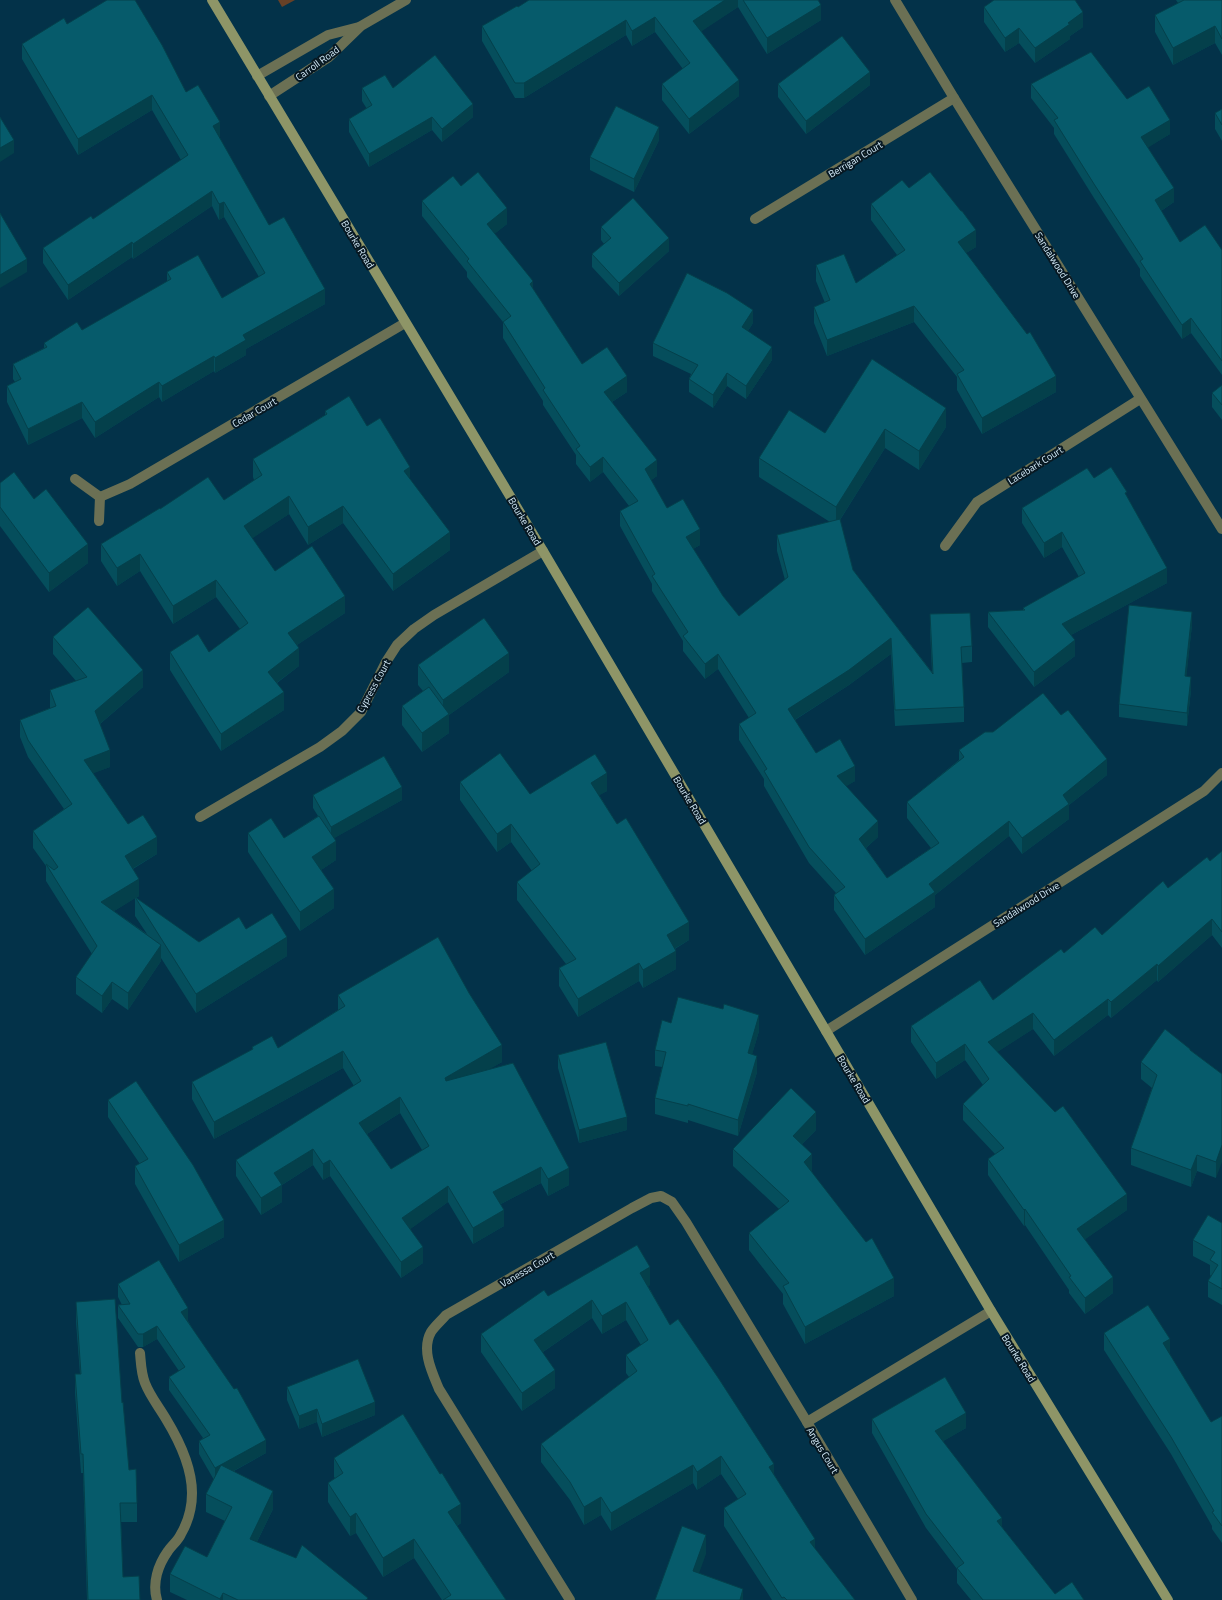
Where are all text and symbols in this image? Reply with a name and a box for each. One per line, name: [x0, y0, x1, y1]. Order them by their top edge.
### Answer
street label: Carroll Road: [292, 42, 342, 84]
street label: Berrigan Court: [825, 137, 886, 182]
street label: Bourke Road: [337, 217, 378, 271]
street label: Sandalwood Drive: [1031, 229, 1084, 301]
street label: Cedar Court: [229, 393, 280, 431]
street label: Lacebark Court: [1005, 442, 1066, 488]
street label: Bourke Road: [504, 494, 545, 548]
street label: Cypress Court: [353, 657, 394, 715]
street label: Bourke Road: [669, 773, 710, 827]
street label: Sandalwood Drive: [990, 878, 1062, 931]
street label: Bourke Road: [833, 1052, 874, 1106]
street label: Vanessa Court: [497, 1248, 558, 1291]
street label: Bourke Road: [998, 1331, 1039, 1385]
street label: Angus Court: [803, 1424, 843, 1477]

